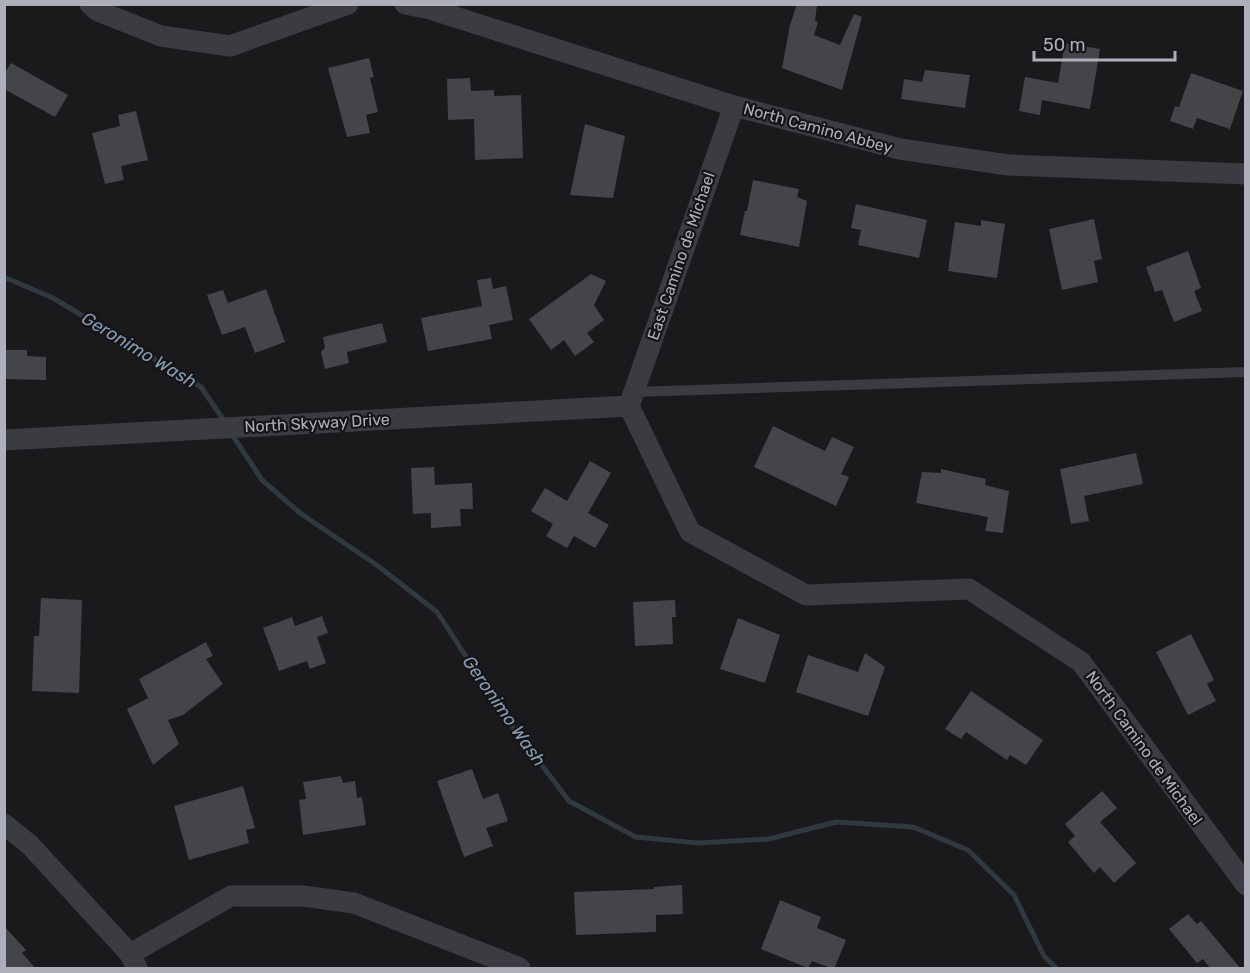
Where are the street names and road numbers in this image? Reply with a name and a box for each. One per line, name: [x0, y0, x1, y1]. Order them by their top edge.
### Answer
street label: North Camino Abbey: [741, 99, 895, 157]
street label: East Camino de Michael: [643, 169, 719, 343]
street label: North Skyway Drive: [244, 410, 390, 436]
street label: North Camino de Michael: [1082, 667, 1206, 829]

